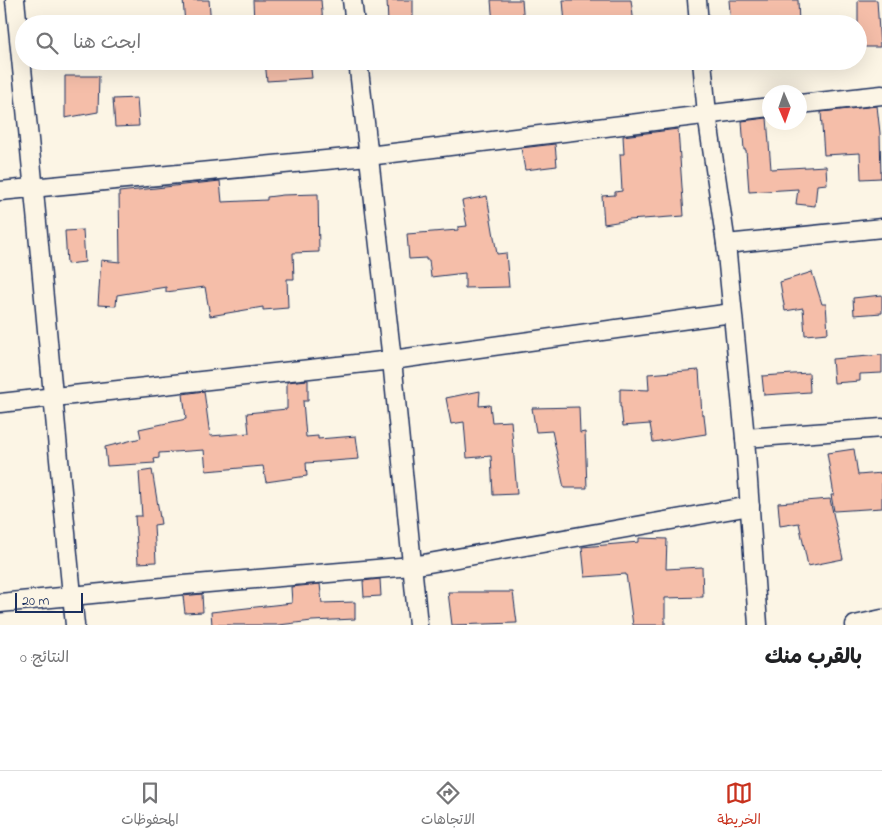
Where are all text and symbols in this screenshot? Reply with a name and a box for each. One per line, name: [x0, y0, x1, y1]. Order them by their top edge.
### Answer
search box: [15, 15, 867, 70]
icon: search: [33, 29, 61, 57]
text: ابحث هنا: [73, 30, 141, 57]
north arrow: [762, 85, 807, 130]
scale bar: [15, 590, 82, 613]
text: 20 m: [22, 591, 49, 612]
text: بالقرب منك: [765, 643, 862, 673]
text: النتائج: 0: [20, 646, 69, 670]
tab: المحفوظات: [121, 779, 179, 832]
tab: الاتجاهات: [421, 779, 475, 832]
tab: الخريطة: [717, 779, 761, 832]

